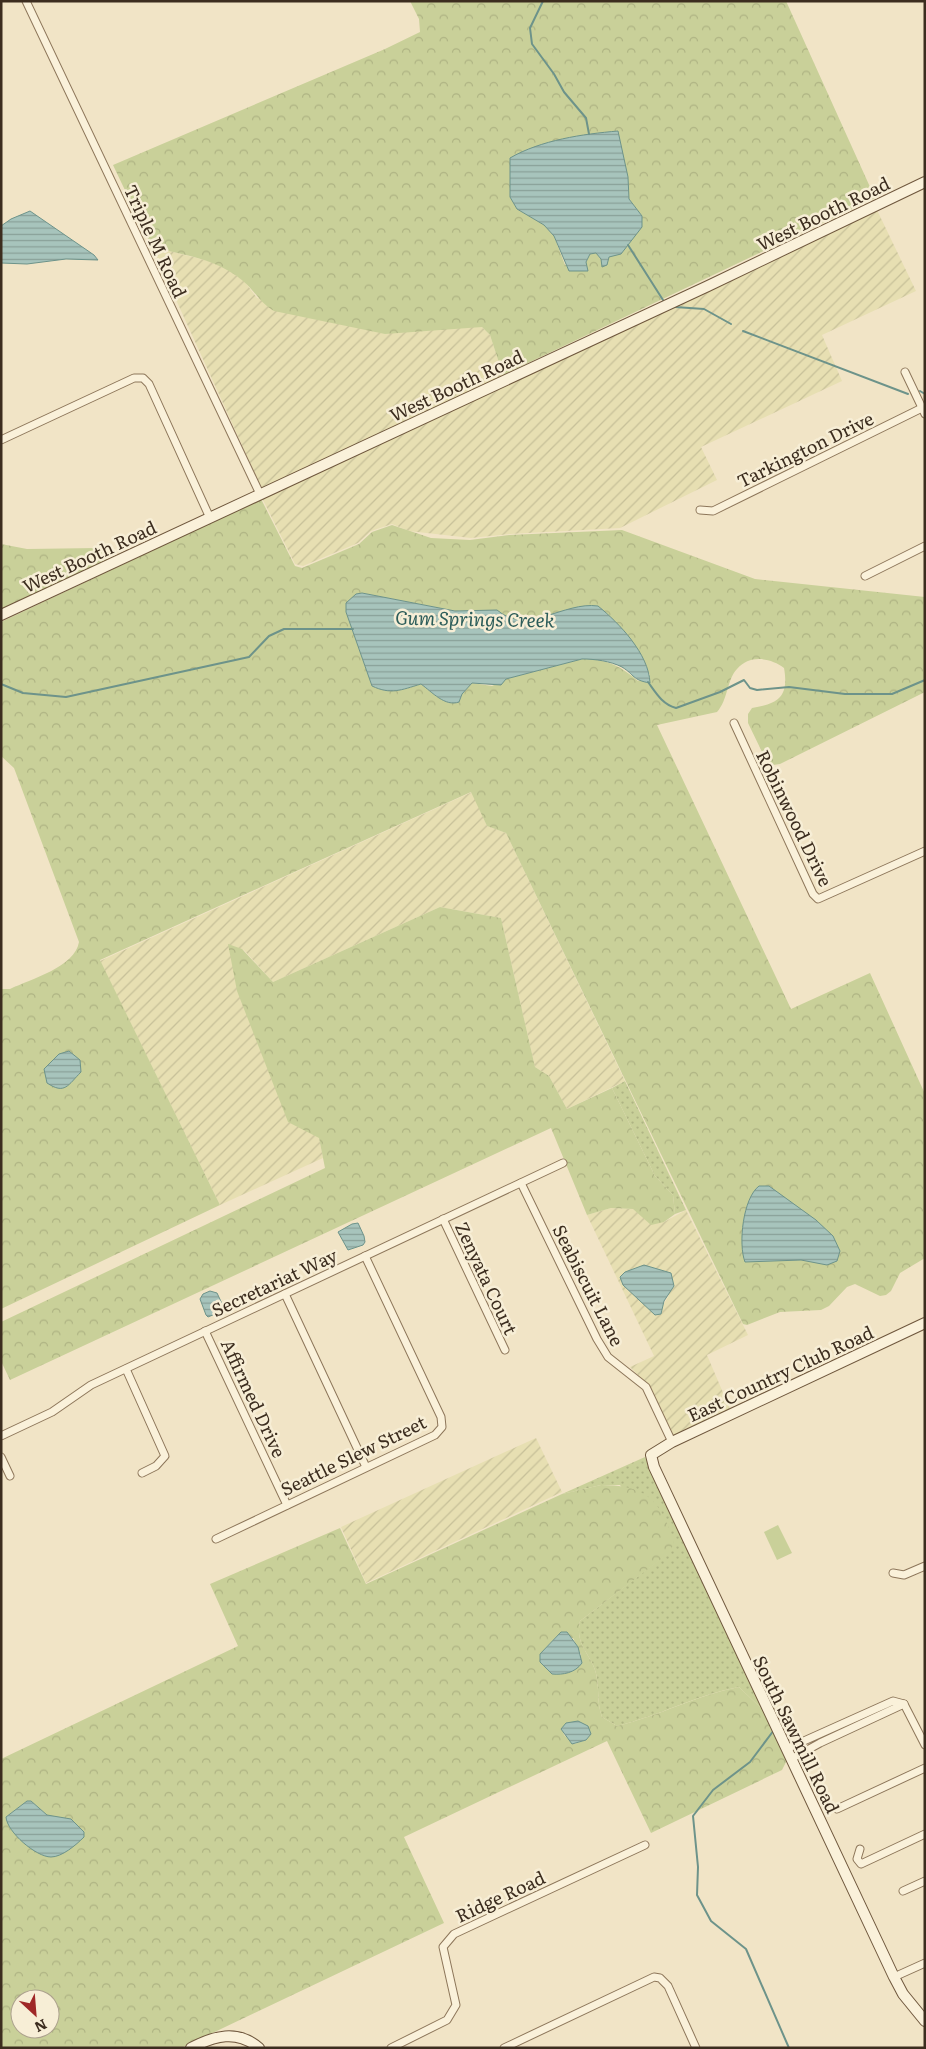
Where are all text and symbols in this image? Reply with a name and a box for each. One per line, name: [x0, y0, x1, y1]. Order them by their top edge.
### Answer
street label: West Booth Road: [752, 169, 894, 257]
street label: Triple M Road: [118, 180, 194, 302]
street label: West Booth Road: [385, 342, 527, 428]
street label: Tarkington Drive: [732, 404, 878, 494]
street label: West Booth Road: [18, 513, 160, 599]
water label: Gum Springs Creek: [395, 603, 556, 633]
street label: Robinwood Drive: [750, 745, 840, 891]
street label: Zenyata Court: [449, 1217, 525, 1340]
street label: Seabiscuit Lane: [547, 1220, 631, 1350]
street label: Secretariat Way: [207, 1241, 342, 1323]
street label: East Country Club Road: [683, 1318, 877, 1428]
street label: Affirmed Drive: [215, 1334, 293, 1462]
street label: Seattle Slew Street: [276, 1408, 431, 1502]
street label: South Sawmill Road: [747, 1650, 847, 1818]
street label: Ridge Road: [451, 1863, 549, 1929]
north arrow: [10, 1989, 60, 2039]
text: N: [31, 2015, 51, 2038]

